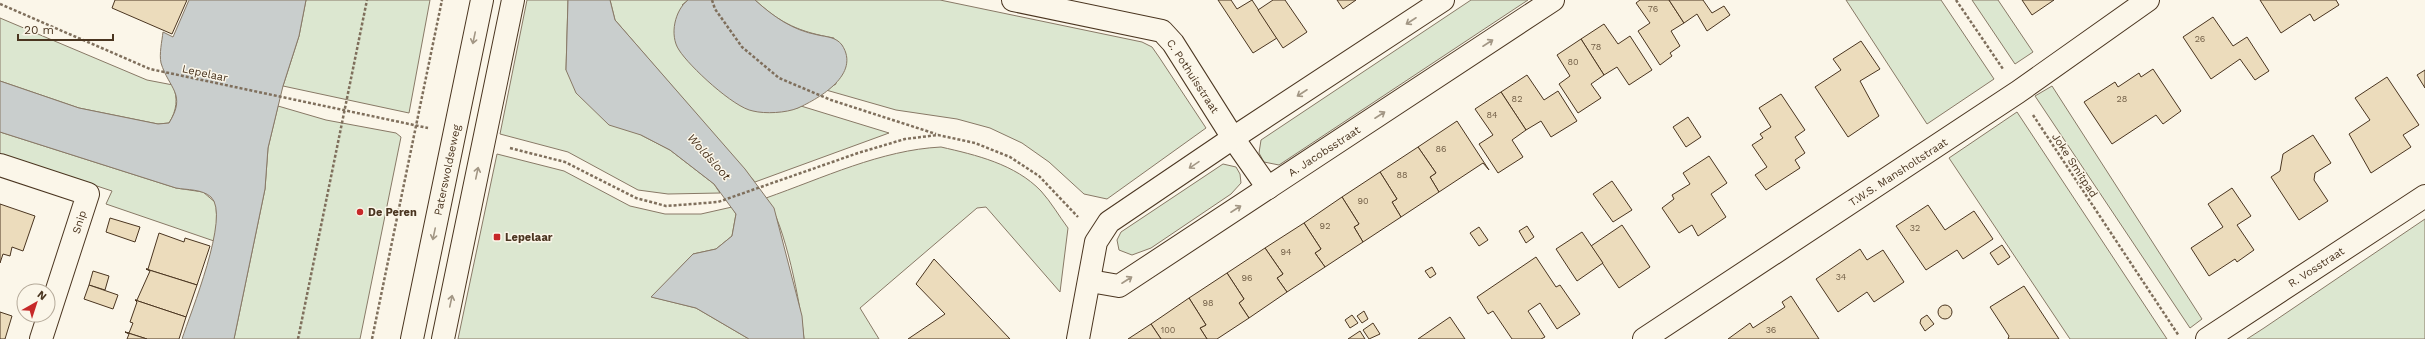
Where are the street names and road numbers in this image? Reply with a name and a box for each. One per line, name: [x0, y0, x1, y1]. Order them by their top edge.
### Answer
street label: C. Pothuisstraat: [1164, 37, 1222, 116]
street label: Lepelaar: [181, 62, 229, 85]
street label: Paterswoldseweg: [432, 123, 463, 217]
street label: A. Jacobsstraat: [1286, 123, 1363, 179]
street label: Joke Smitpad: [2049, 131, 2100, 200]
street label: T.W.S. Mansholtstraat: [1847, 135, 1950, 209]
street label: Snip: [70, 209, 89, 235]
street label: R. Vosstraat: [2286, 244, 2347, 290]

